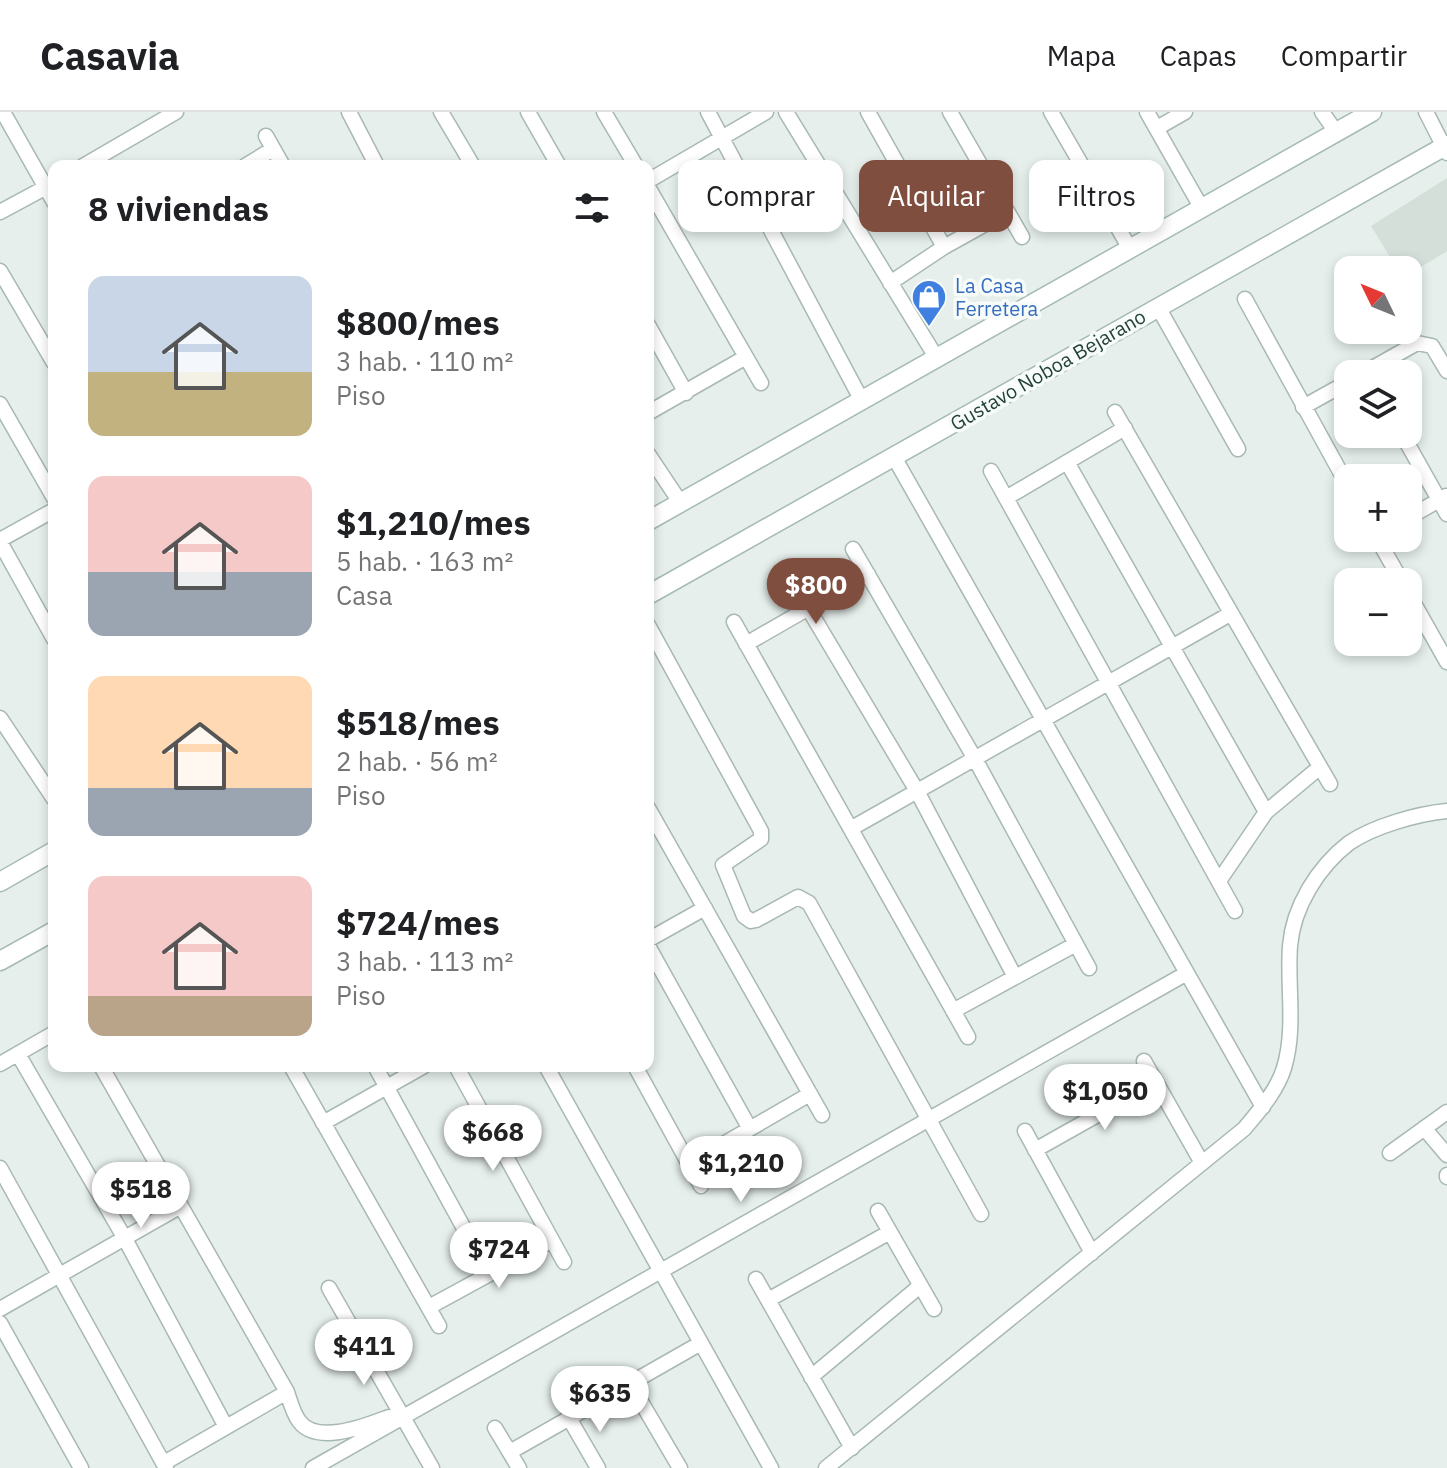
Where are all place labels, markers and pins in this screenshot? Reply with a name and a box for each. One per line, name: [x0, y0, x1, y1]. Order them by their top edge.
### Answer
place label: La Casa Ferretera: [955, 272, 1038, 322]
shop icon: La Casa Ferretera: [910, 278, 948, 328]
pin: $800: [769, 558, 863, 626]
pin: $1,050: [1040, 1064, 1170, 1132]
pin: $668: [446, 1105, 540, 1173]
pin: $1,210: [676, 1136, 806, 1204]
pin: $518: [94, 1162, 188, 1230]
pin: $724: [452, 1222, 546, 1290]
pin: $411: [317, 1319, 411, 1387]
pin: $635: [553, 1366, 647, 1434]

